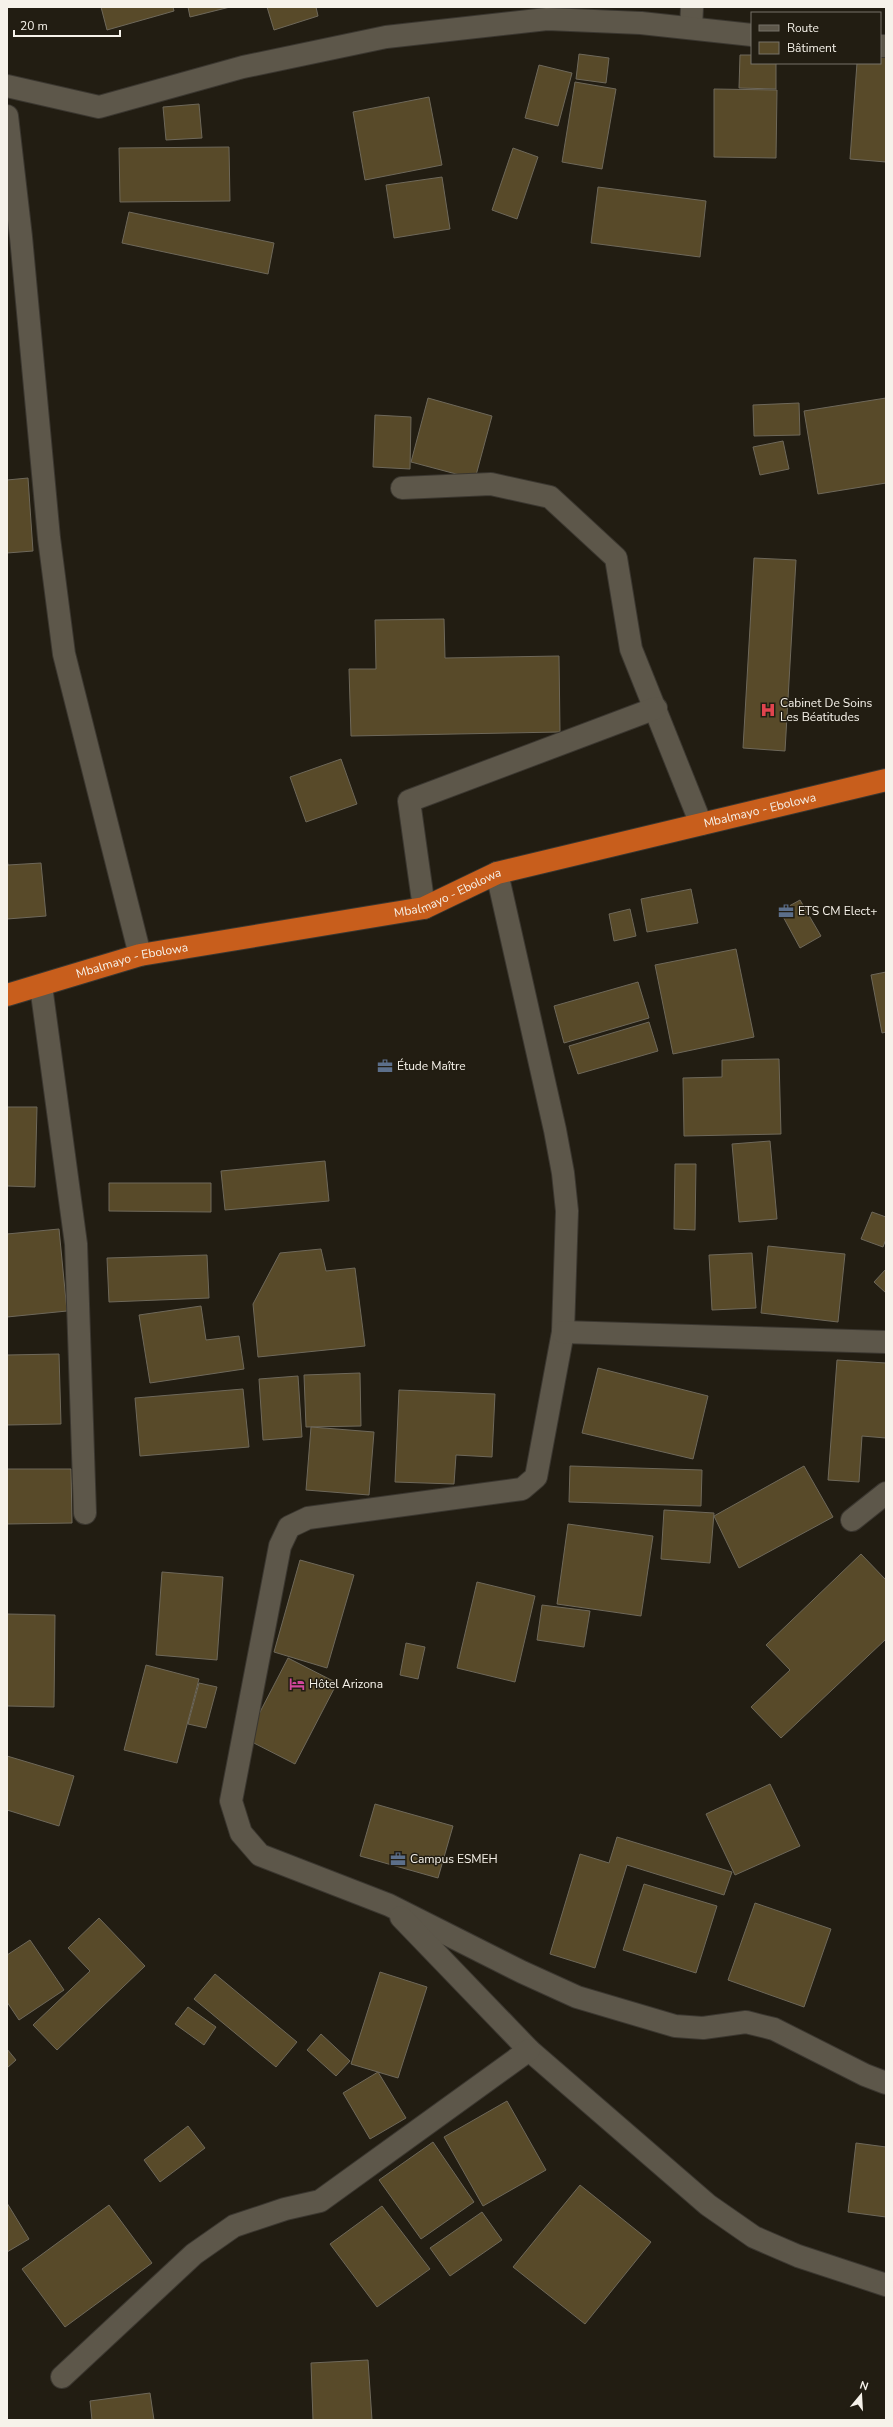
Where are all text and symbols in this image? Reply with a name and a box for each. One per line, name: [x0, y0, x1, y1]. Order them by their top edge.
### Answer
scale bar: [14, 12, 120, 38]
legend: [751, 12, 881, 64]
text: 20 m: [20, 18, 48, 34]
text: Route: [787, 20, 819, 36]
text: Bâtiment: [787, 40, 837, 56]
place label: Cabinet De Soins Les Béatitudes: [780, 695, 873, 725]
hospital icon: Cabinet De Soins Les Béatitudes: [759, 701, 777, 719]
street label: Mbalmayo - Ebolowa: [702, 789, 818, 831]
street label: Mbalmayo - Ebolowa: [393, 864, 503, 921]
office icon: ETS CM Elect+: [777, 902, 795, 920]
place label: ETS CM Elect+: [798, 903, 878, 919]
street label: Mbalmayo - Ebolowa: [74, 939, 189, 982]
office icon: Étude Maître: [376, 1057, 394, 1075]
place label: Étude Maître: [397, 1058, 466, 1074]
hotel icon: Hôtel Arizona: [288, 1675, 306, 1693]
place label: Hôtel Arizona: [309, 1676, 383, 1692]
office icon: Campus ESMEH: [389, 1850, 407, 1868]
place label: Campus ESMEH: [410, 1851, 498, 1867]
north arrow: [841, 2375, 881, 2415]
text: N: [858, 2378, 870, 2394]

